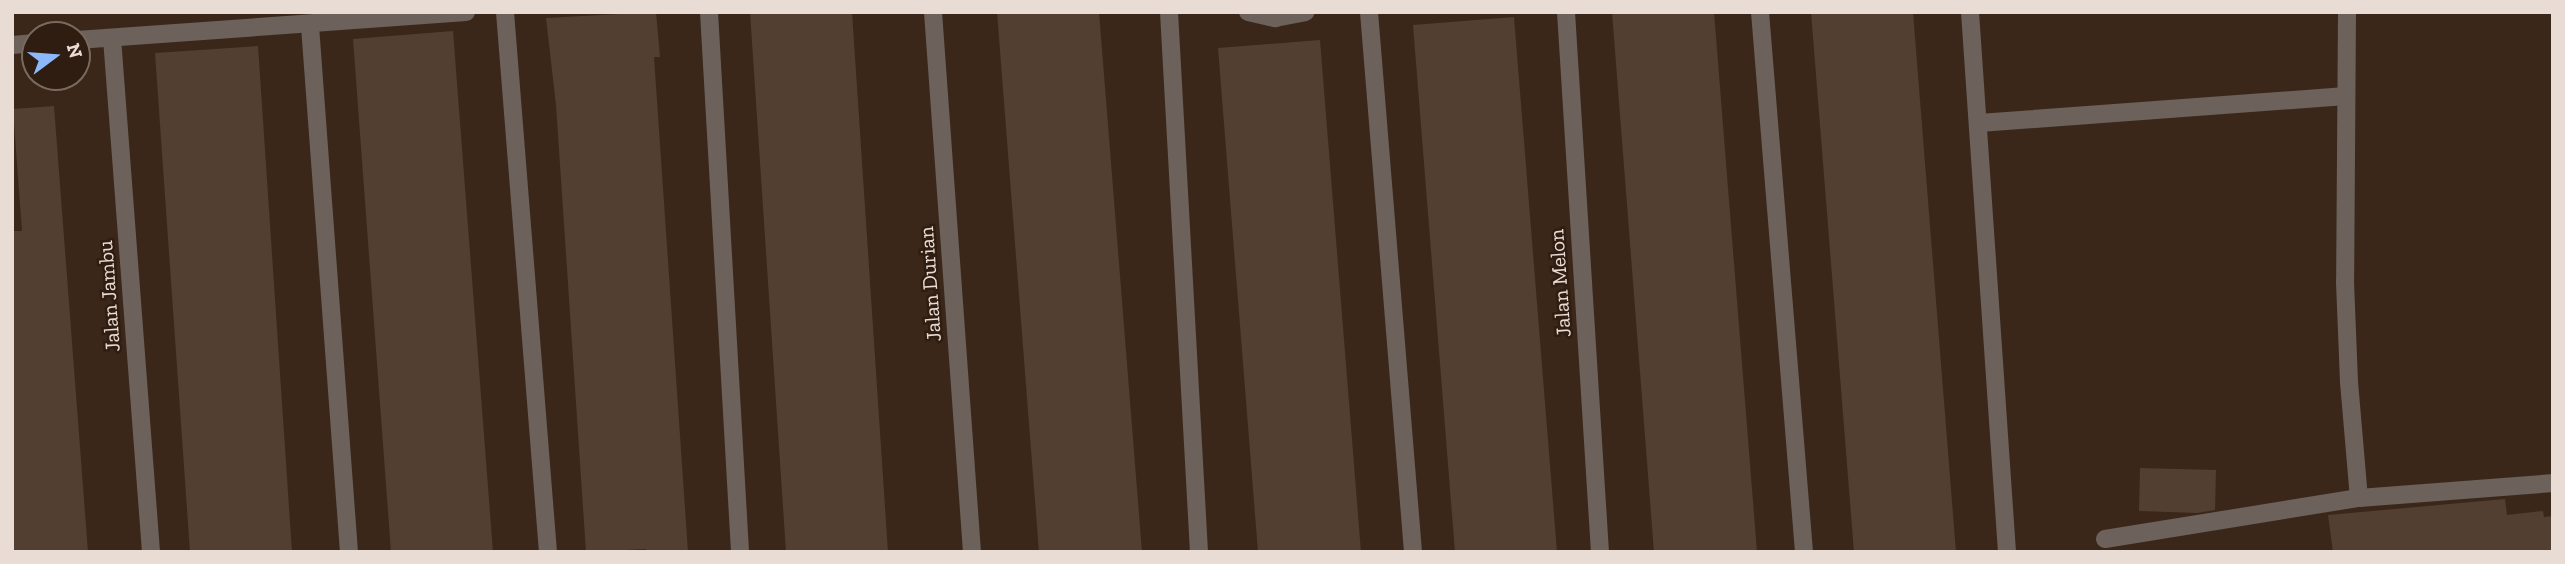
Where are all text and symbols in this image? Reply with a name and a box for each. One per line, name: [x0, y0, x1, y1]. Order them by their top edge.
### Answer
north arrow: [21, 21, 91, 91]
text: N: [62, 41, 88, 61]
street label: Jalan Durian: [913, 226, 947, 342]
street label: Jalan Melon: [1544, 228, 1576, 338]
street label: Jalan Jambu: [93, 239, 125, 353]

